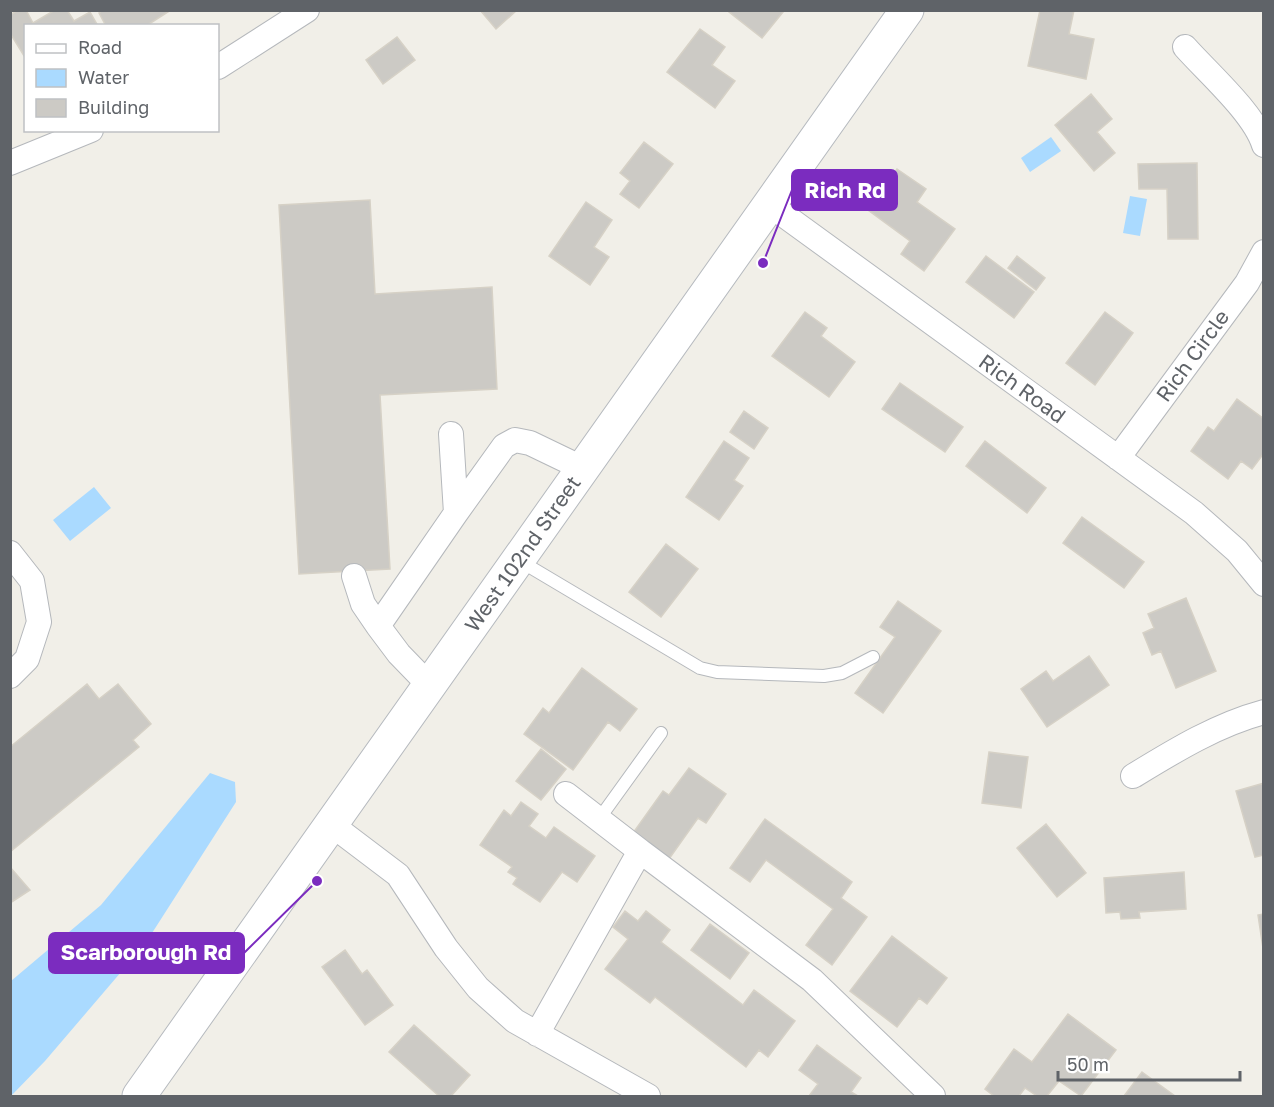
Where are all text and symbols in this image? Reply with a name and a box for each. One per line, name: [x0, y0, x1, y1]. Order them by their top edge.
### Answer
legend: [24, 24, 219, 132]
text: Road: [78, 36, 122, 58]
text: Water: [78, 66, 129, 88]
text: Building: [78, 96, 149, 118]
callout: Rich Rd: [792, 170, 897, 210]
text: Rich Rd: [804, 176, 886, 203]
street label: Rich Circle: [1150, 304, 1234, 407]
street label: Rich Road: [974, 348, 1071, 428]
street label: West 102nd Street: [459, 470, 586, 637]
callout: Scarborough Rd: [49, 933, 244, 973]
text: Scarborough Rd: [61, 938, 231, 965]
scale bar: [1058, 1044, 1240, 1082]
text: 50 m: [1067, 1053, 1109, 1075]

